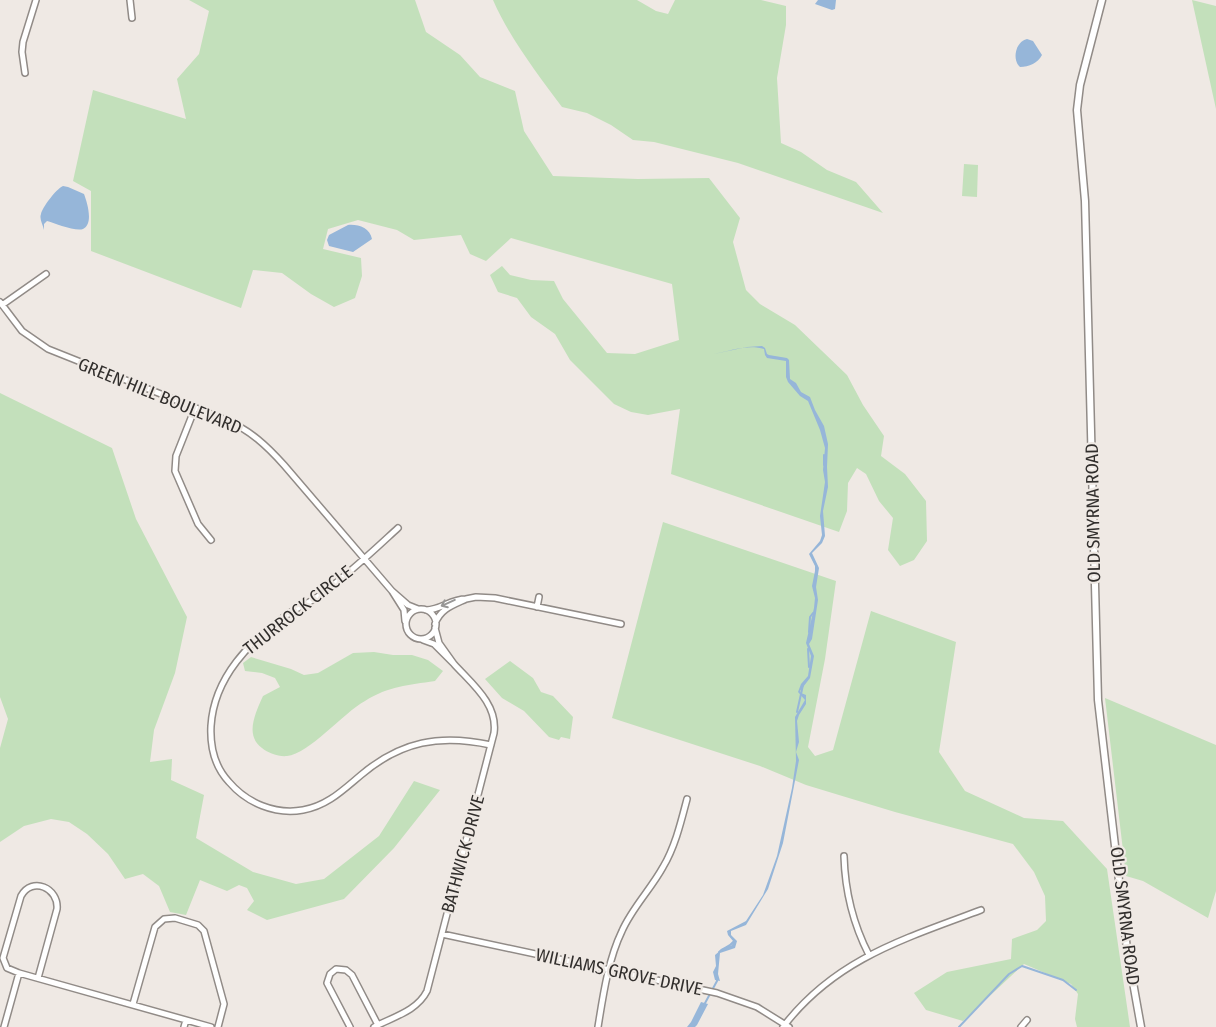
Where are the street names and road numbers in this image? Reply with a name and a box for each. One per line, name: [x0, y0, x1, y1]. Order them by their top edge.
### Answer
street label: GREEN HILL BOULEVARD: [75, 353, 245, 439]
street label: OLD SMYRNA ROAD: [1081, 443, 1105, 583]
street label: THURROCK CIRCLE: [239, 561, 357, 659]
street label: BATHWICK DRIVE: [437, 793, 489, 915]
street label: OLD SMYRNA ROAD: [1106, 846, 1144, 986]
street label: WILLIAMS GROVE DRIVE: [534, 944, 704, 1000]

